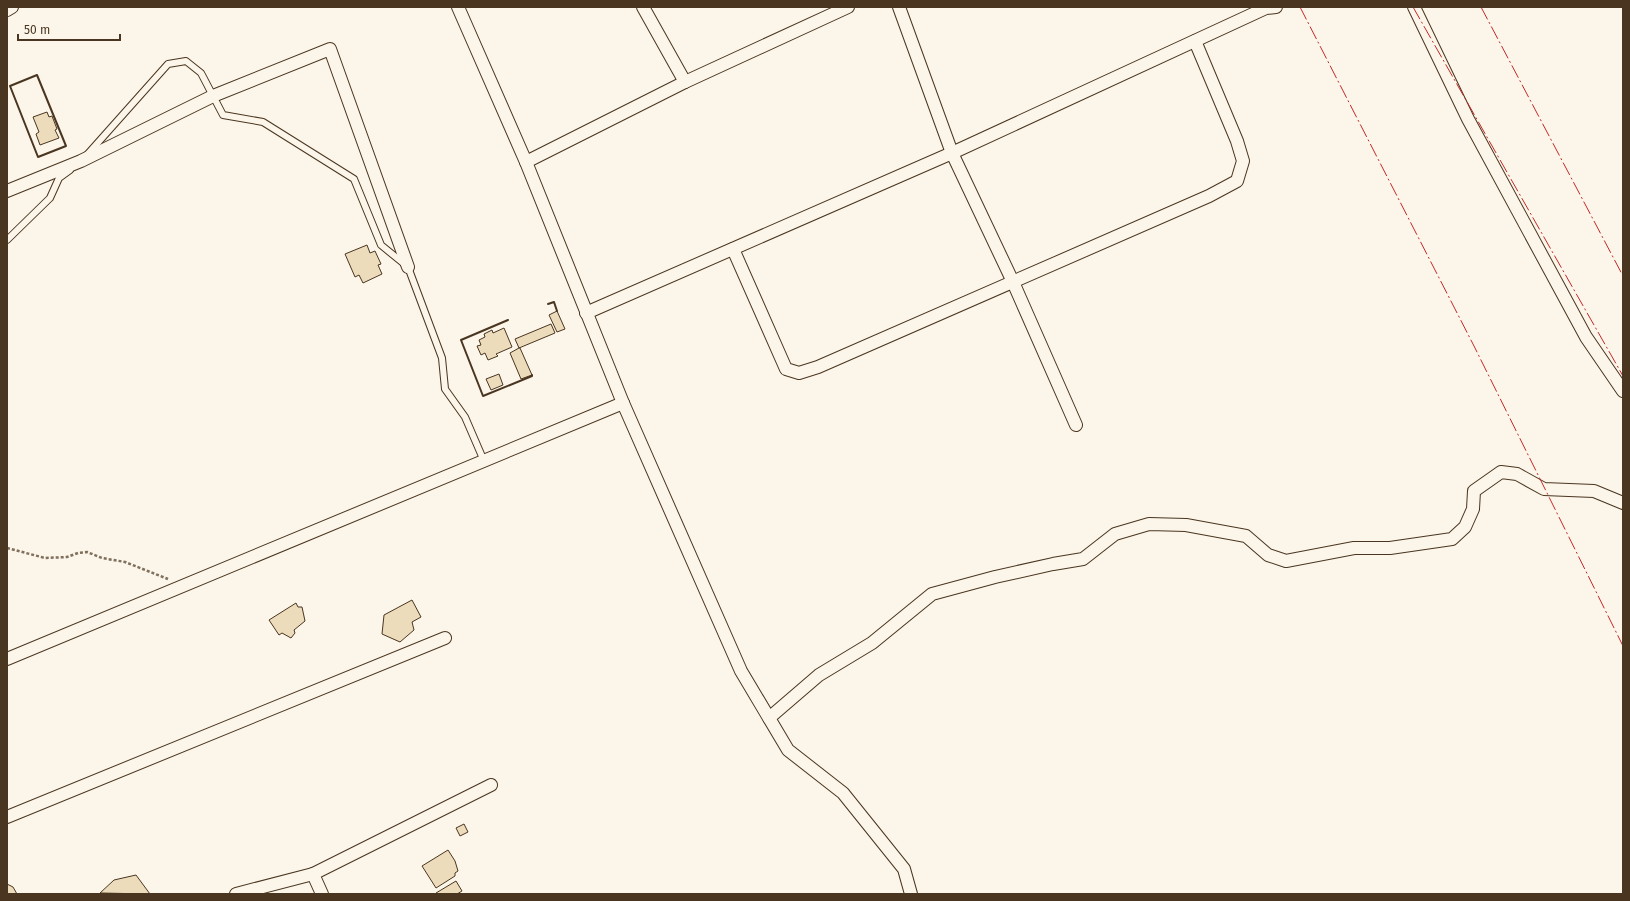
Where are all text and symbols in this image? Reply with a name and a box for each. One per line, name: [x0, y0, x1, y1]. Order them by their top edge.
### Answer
scale bar: [18, 16, 120, 42]
text: 50 m: [24, 23, 50, 37]

